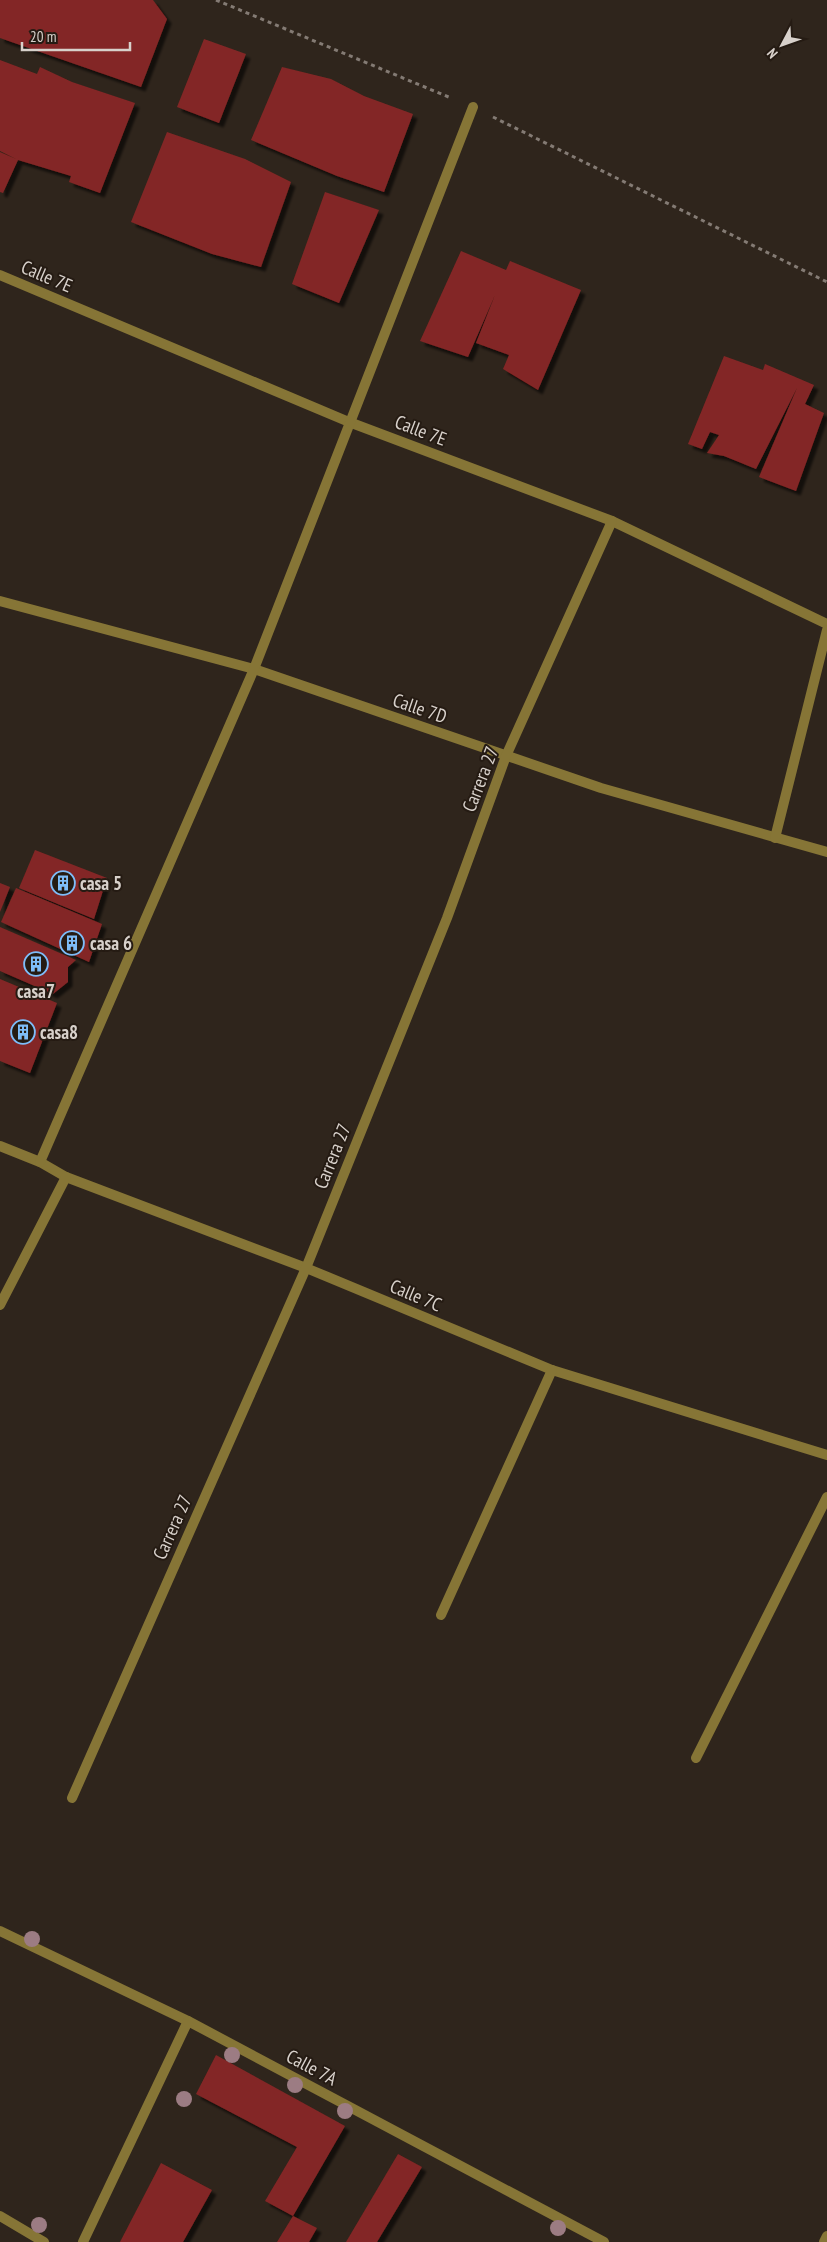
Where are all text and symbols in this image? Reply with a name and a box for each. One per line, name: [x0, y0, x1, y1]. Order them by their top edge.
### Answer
scale bar: [22, 20, 130, 52]
north arrow: [757, 20, 807, 70]
text: 20 m: [30, 27, 56, 46]
text: N: [763, 45, 781, 62]
street label: Calle 7E: [18, 255, 76, 297]
street label: Calle 7E: [392, 409, 450, 451]
street label: Calle 7D: [390, 688, 450, 728]
street label: Carrera 27: [457, 743, 503, 815]
building icon: casa 5: [50, 870, 76, 896]
place label: casa 5: [80, 871, 122, 895]
building icon: casa 6: [59, 930, 85, 956]
place label: casa 6: [90, 931, 132, 955]
building icon: casa7: [23, 951, 49, 977]
place label: casa7: [17, 979, 55, 1003]
building icon: casa8: [10, 1019, 36, 1045]
place label: casa8: [40, 1020, 78, 1044]
street label: Carrera 27: [308, 1120, 356, 1192]
street label: Calle 7C: [387, 1273, 446, 1317]
street label: Carrera 27: [147, 1491, 197, 1563]
street label: Calle 7A: [283, 2044, 341, 2090]

